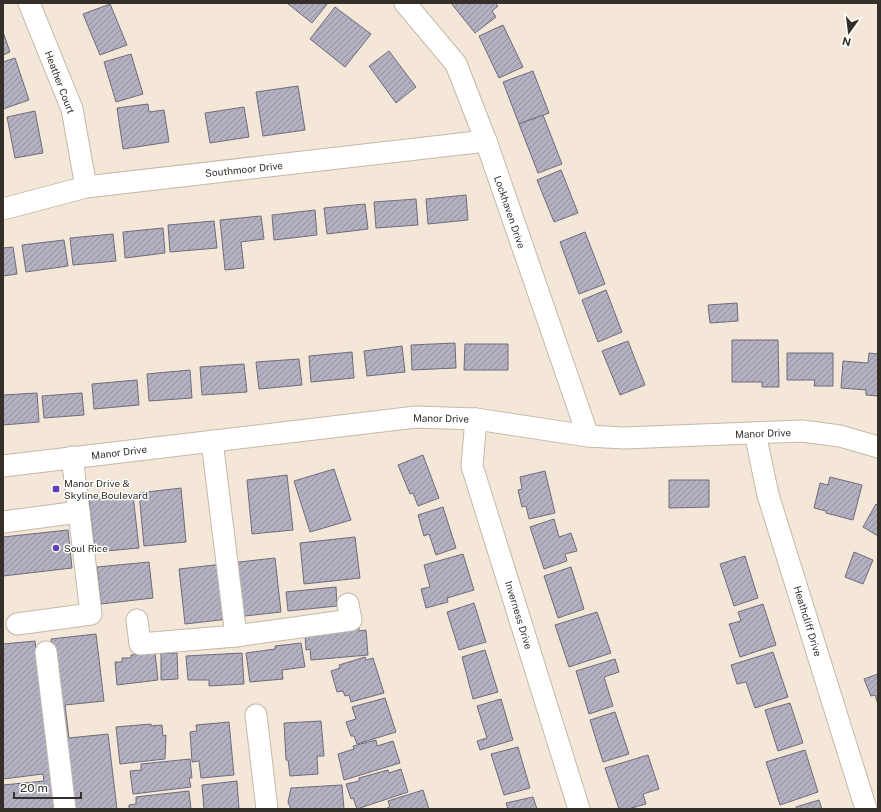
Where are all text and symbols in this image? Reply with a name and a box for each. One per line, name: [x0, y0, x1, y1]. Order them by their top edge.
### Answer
north arrow: [829, 12, 869, 52]
text: N: [841, 35, 852, 49]
street label: Heather Court: [43, 49, 78, 115]
street label: Southmoor Drive: [205, 159, 284, 179]
street label: Lockhaven Drive: [492, 174, 528, 250]
street label: Manor Drive: [413, 412, 469, 424]
street label: Manor Drive: [735, 426, 792, 440]
street label: Manor Drive: [90, 443, 148, 461]
place label: Manor Drive & Skyline Boulevard: [64, 477, 148, 501]
marker: Manor Drive & Skyline Boulevard: [51, 484, 61, 494]
place label: Soul Rice: [64, 542, 108, 554]
marker: Soul Rice: [51, 543, 61, 553]
street label: Inverness Drive: [503, 579, 535, 651]
street label: Heathcliff Drive: [792, 584, 825, 658]
scale bar: [14, 774, 81, 800]
text: 20 m: [20, 781, 48, 795]

